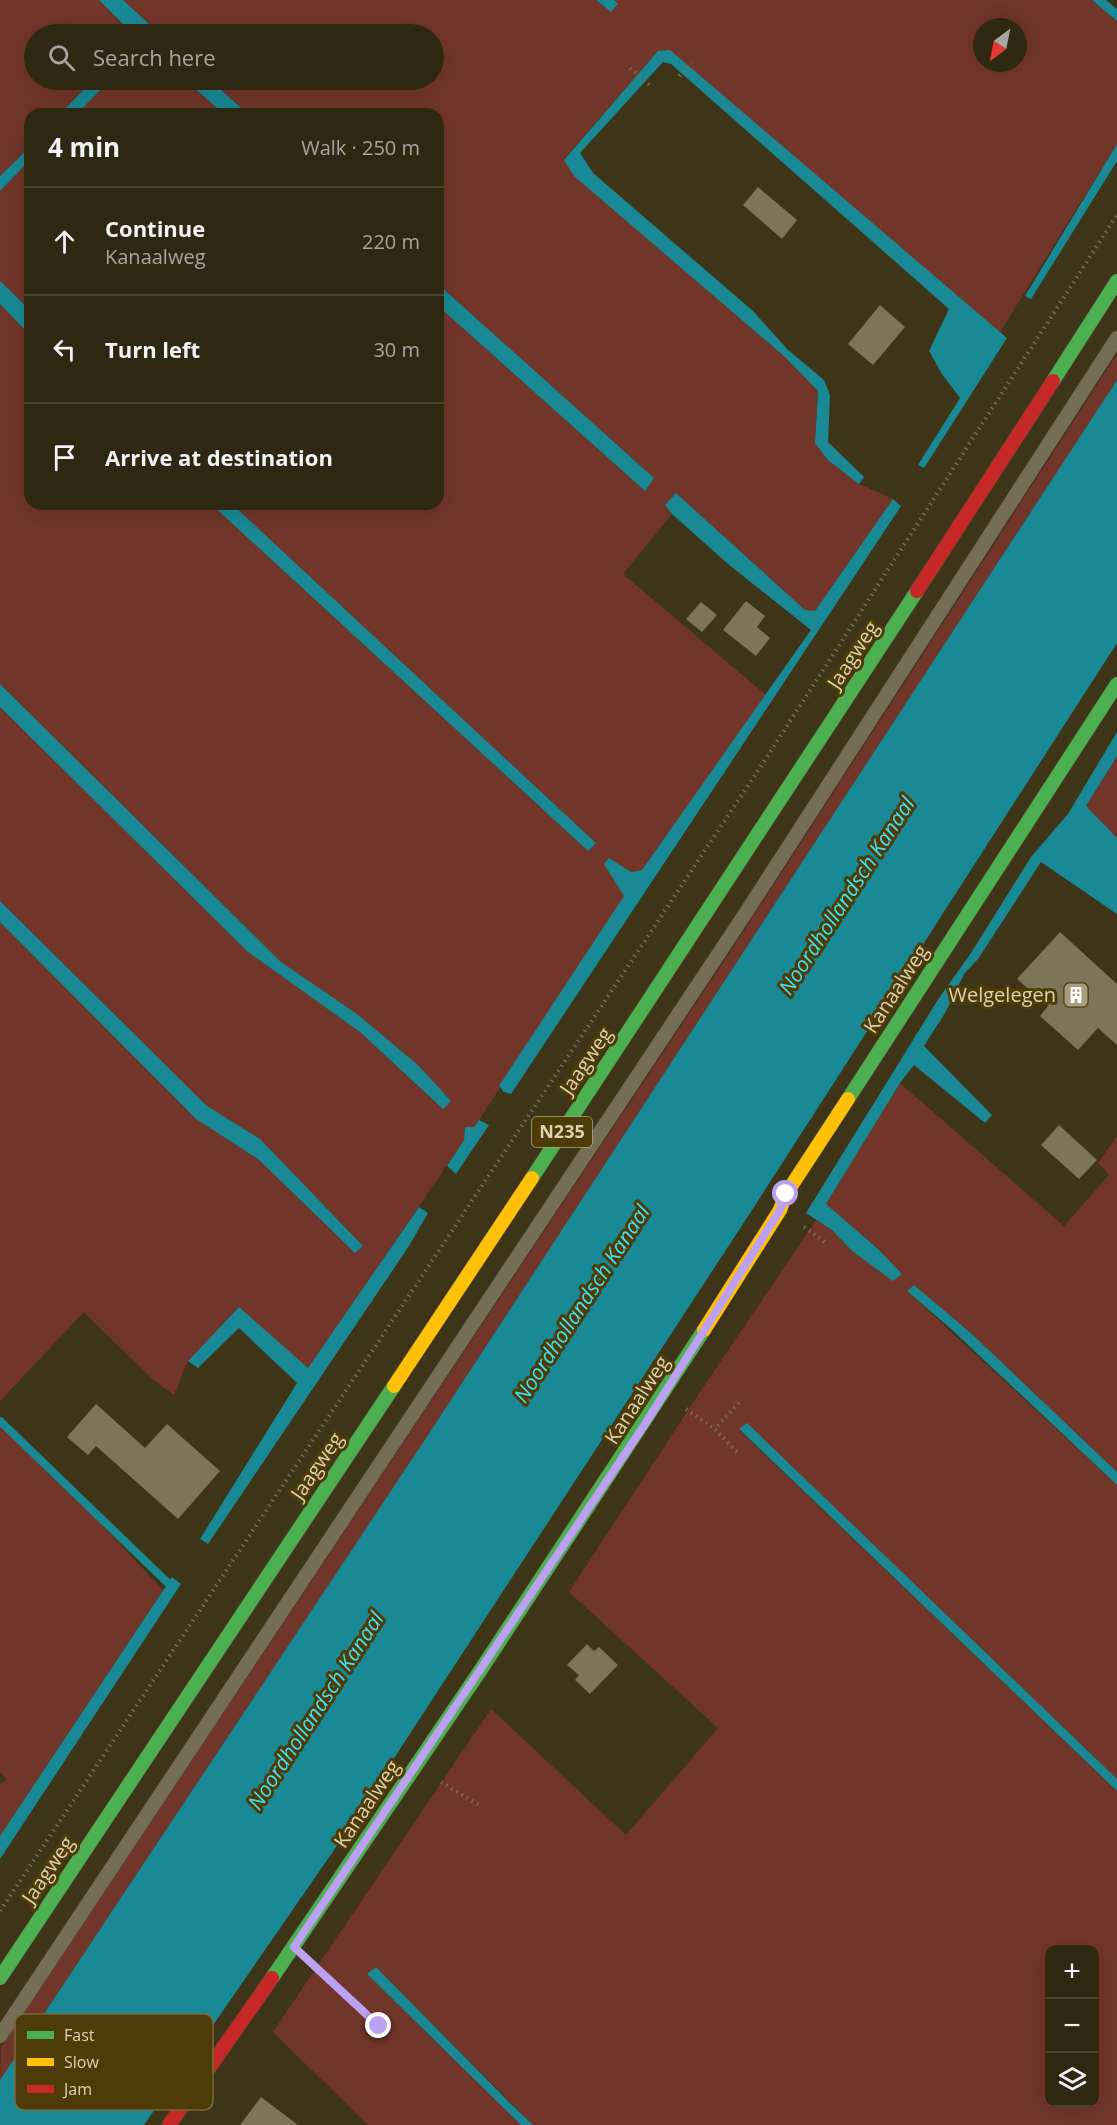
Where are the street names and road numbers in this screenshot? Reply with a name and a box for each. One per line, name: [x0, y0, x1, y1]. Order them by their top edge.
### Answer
street label: Jaagweg: [819, 615, 885, 696]
street label: Kanaalweg: [857, 939, 934, 1038]
street label: Jaagweg: [552, 1022, 618, 1101]
road number: N235: [532, 1117, 592, 1147]
street label: Kanaalweg: [598, 1350, 675, 1449]
street label: Jaagweg: [283, 1427, 349, 1506]
street label: Kanaalweg: [327, 1754, 406, 1853]
street label: Jaagweg: [14, 1831, 80, 1910]

